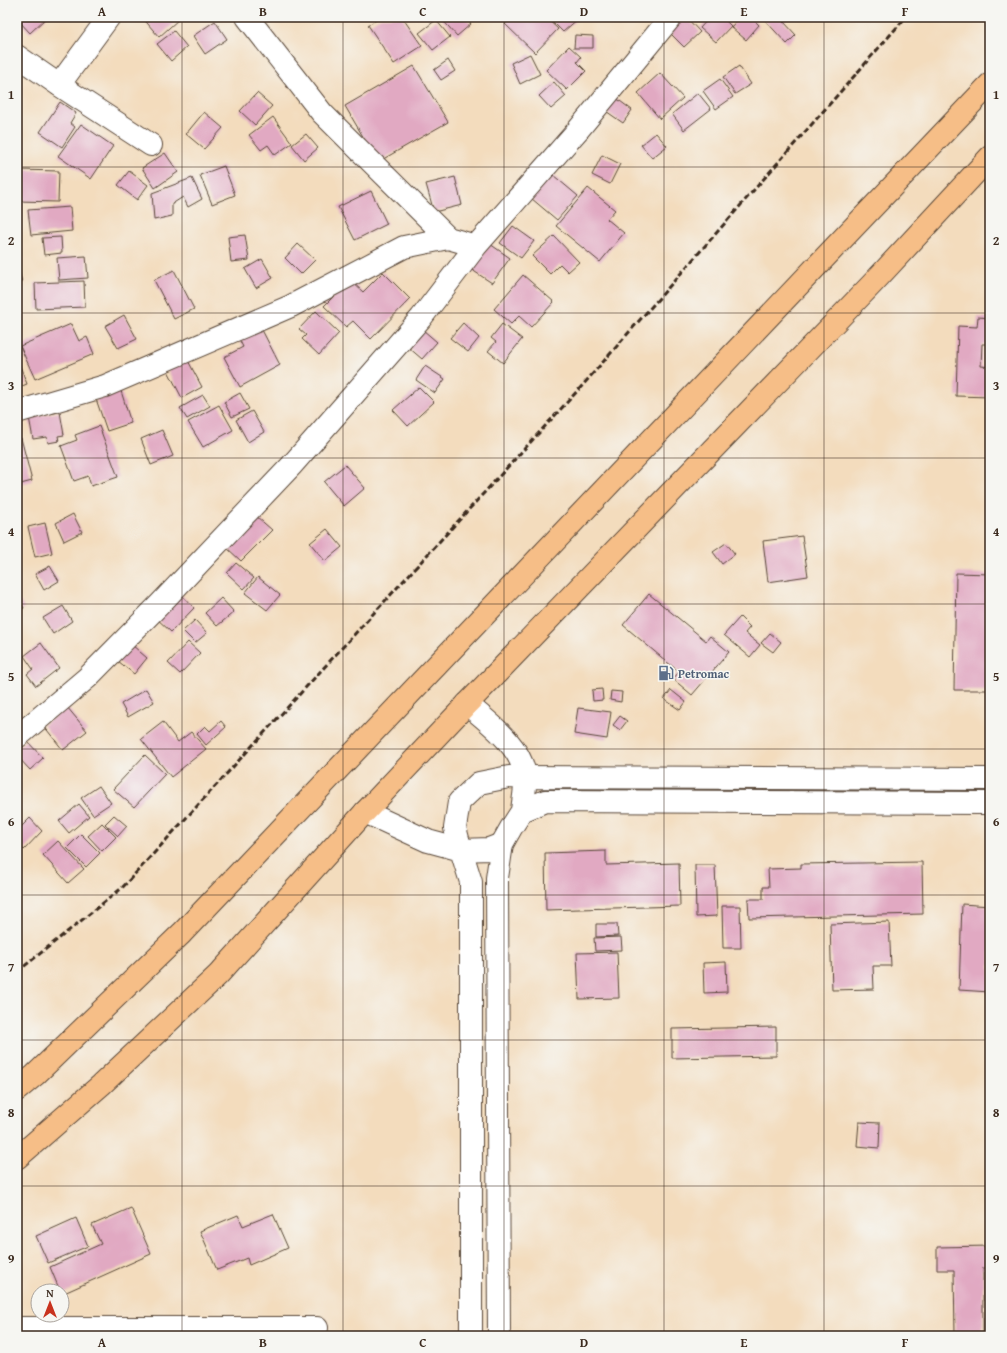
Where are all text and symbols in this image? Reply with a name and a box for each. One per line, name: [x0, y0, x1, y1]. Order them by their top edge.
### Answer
text: A: [98, 2, 107, 21]
text: B: [259, 2, 267, 21]
text: C: [419, 2, 427, 21]
text: D: [580, 2, 588, 21]
text: E: [741, 2, 748, 21]
text: F: [902, 2, 909, 21]
text: 1: [8, 85, 14, 104]
text: 1: [993, 85, 999, 104]
text: 2: [8, 231, 15, 250]
text: 2: [993, 231, 1000, 250]
text: 3: [8, 376, 14, 395]
text: 3: [993, 376, 999, 395]
text: 4: [8, 522, 15, 541]
text: 4: [993, 522, 1000, 541]
fuel station icon: Petromac: [657, 664, 675, 682]
place label: Petromac: [678, 665, 730, 682]
text: 5: [8, 667, 15, 686]
text: 5: [993, 667, 1000, 686]
text: 6: [8, 812, 15, 831]
text: 6: [993, 812, 1000, 831]
text: 7: [8, 958, 15, 977]
text: 7: [993, 958, 1000, 977]
text: 8: [8, 1103, 15, 1122]
text: 8: [993, 1103, 1000, 1122]
text: 9: [8, 1249, 15, 1268]
text: 9: [993, 1249, 1000, 1268]
north arrow: [30, 1283, 70, 1323]
text: N: [46, 1285, 54, 1301]
text: A: [98, 1333, 107, 1352]
text: B: [259, 1333, 267, 1352]
text: C: [419, 1333, 427, 1352]
text: D: [580, 1333, 588, 1352]
text: E: [741, 1333, 748, 1352]
text: F: [902, 1333, 909, 1352]

